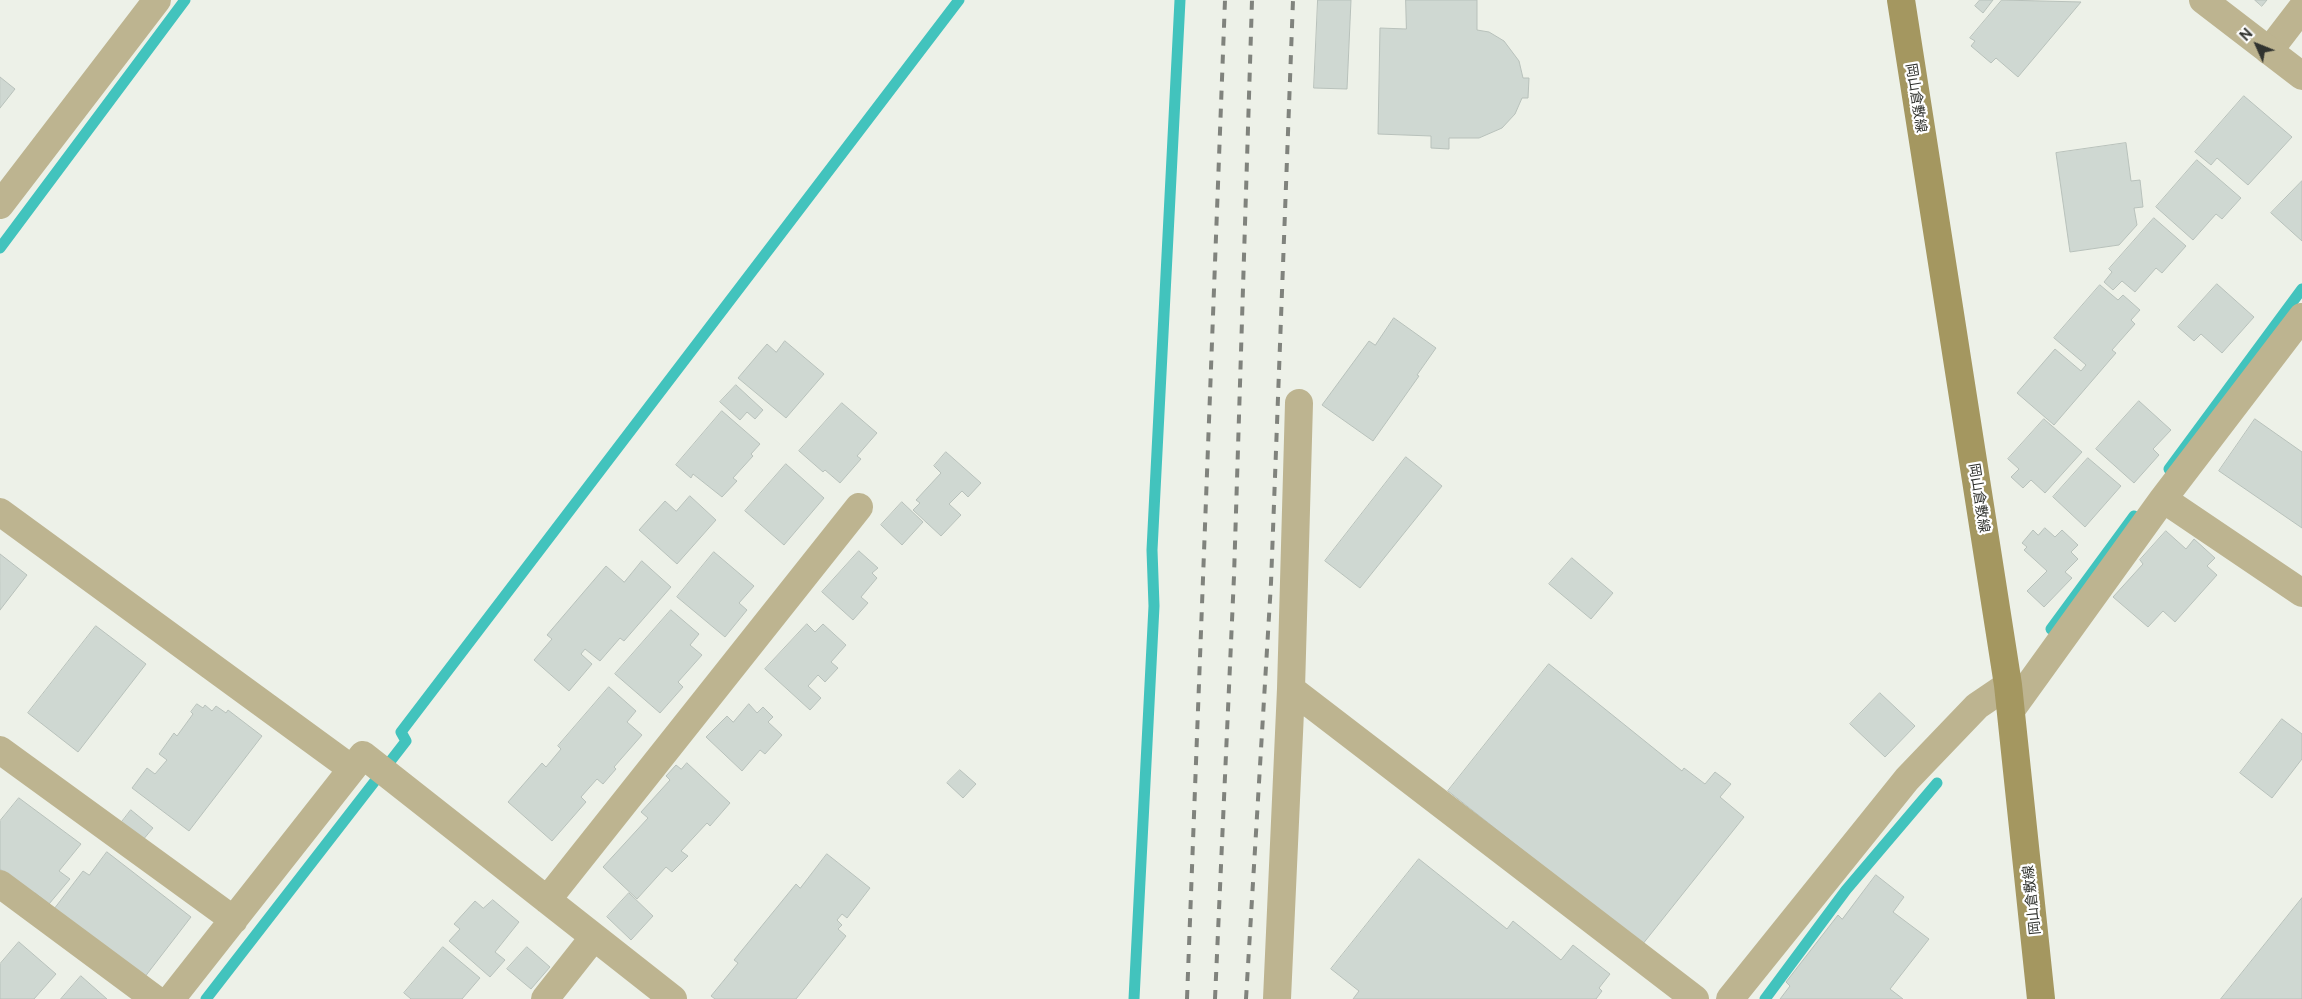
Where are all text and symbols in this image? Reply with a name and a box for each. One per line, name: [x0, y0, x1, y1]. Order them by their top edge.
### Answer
north arrow: [2232, 20, 2282, 70]
text: N: [2237, 25, 2256, 44]
street label: 岡山倉敷線: [1902, 62, 1930, 134]
street label: 岡山倉敷線: [1965, 462, 1993, 534]
street label: 岡山倉敷線: [2020, 864, 2044, 936]

